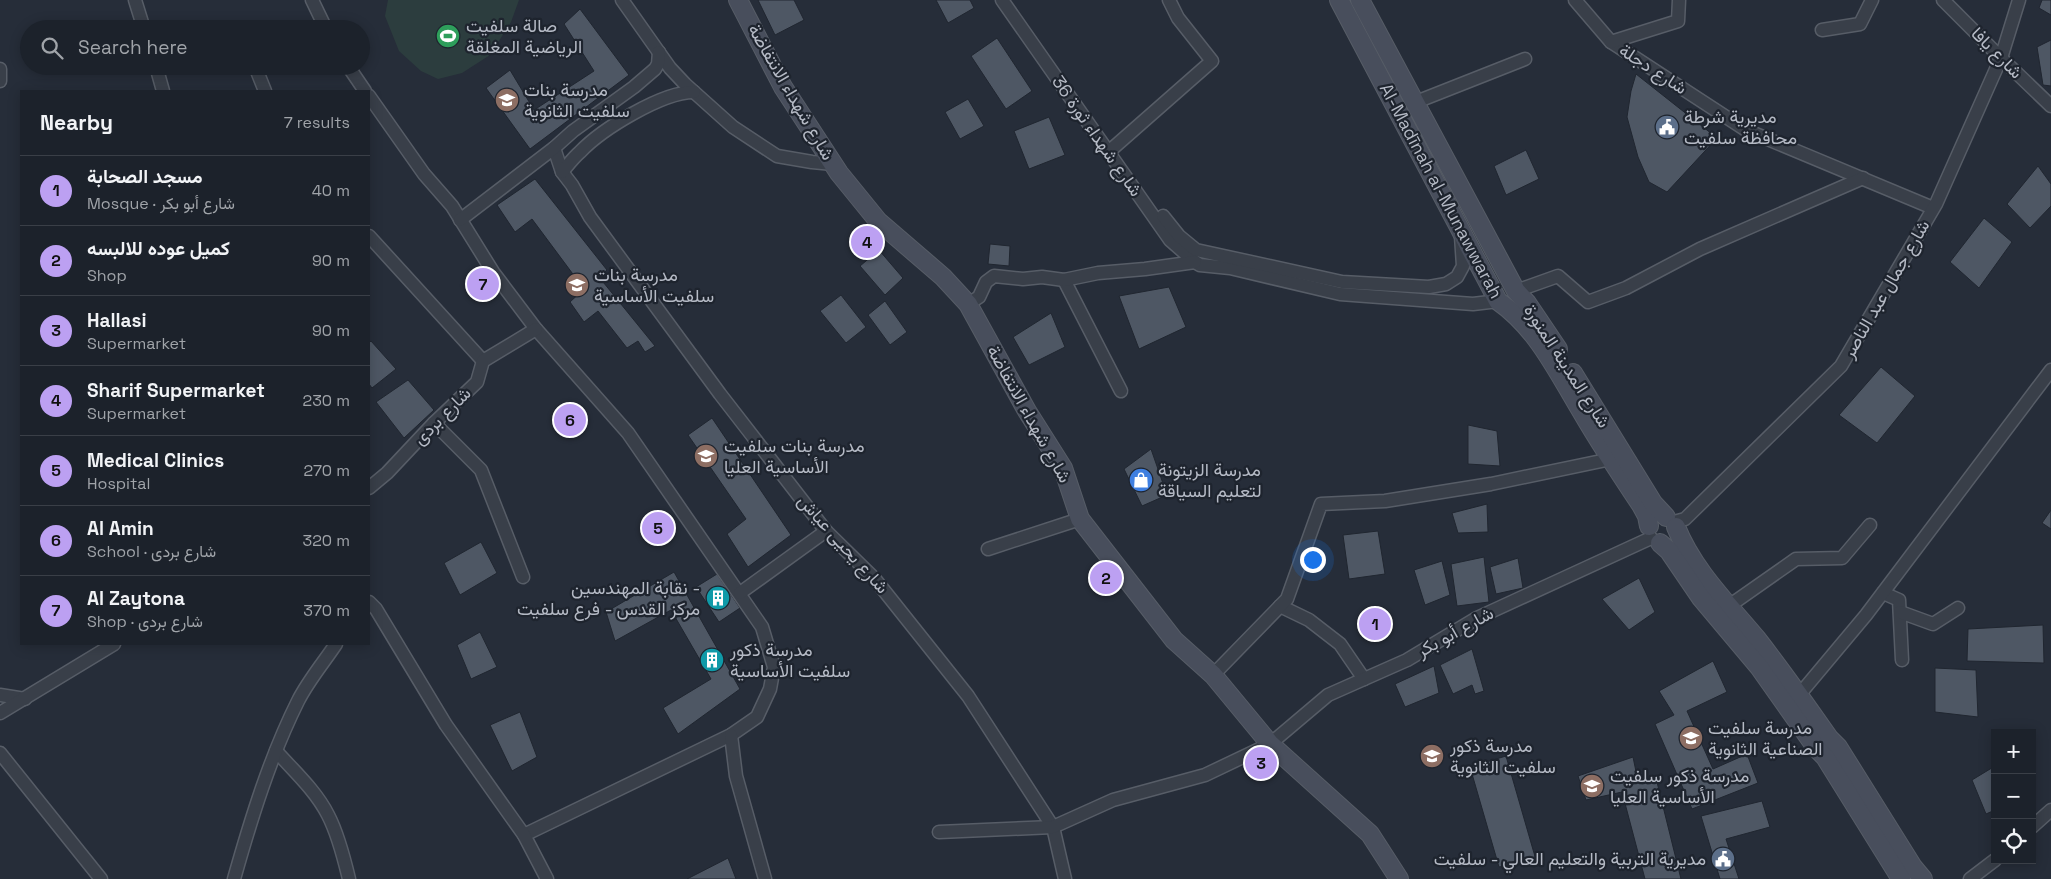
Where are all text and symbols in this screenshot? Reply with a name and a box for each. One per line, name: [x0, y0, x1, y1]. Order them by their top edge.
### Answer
place label: صالة سلفيت الرياضية المغلقة: [466, 14, 582, 58]
street label: شارع شهداء الانتفاضة: [742, 19, 840, 165]
search box: [20, 20, 370, 75]
street label: شارع يافا: [1966, 22, 2028, 84]
sports icon: صالة سلفيت الرياضية المغلقة: [435, 23, 461, 49]
icon: search: [38, 34, 66, 62]
text: Search here: [78, 35, 188, 60]
street label: شارع دجلة: [1614, 38, 1692, 100]
street label: شارع شهداء ثورة 36: [1046, 71, 1148, 201]
place label: مدرسة بنات سلفيت الثانوية: [524, 78, 630, 122]
street label: Al-Madīnah al-Munawwarah: [1375, 79, 1508, 302]
school or university icon: مدرسة بنات سلفيت الثانوية: [494, 87, 520, 113]
place label: مديرية شرطة محافظة سلفيت: [1684, 105, 1797, 149]
text: Nearby: [40, 109, 113, 136]
text: 7 results: [284, 112, 350, 133]
public building icon: مديرية شرطة محافظة سلفيت: [1654, 114, 1680, 140]
text: مسجد الصحابة: [87, 164, 202, 189]
text: 1: [52, 180, 60, 201]
text: 40 m: [312, 180, 350, 201]
text: Mosque · شارع أبو بكر: [87, 193, 235, 214]
street label: شارع جمال عبد الناصر: [1836, 215, 1935, 363]
pin: 4: [851, 223, 883, 261]
text: كميل عوده للالبسه: [87, 236, 230, 261]
text: 2: [51, 250, 61, 271]
text: 90 m: [312, 250, 350, 271]
place label: مدرسة بنات سلفيت الأساسية: [594, 263, 714, 307]
text: Shop: [87, 265, 127, 286]
pin: 7: [467, 265, 499, 303]
school or university icon: مدرسة بنات سلفيت الأساسية: [564, 272, 590, 298]
street label: شارع المدينة المنورة: [1518, 300, 1616, 432]
text: Hallasi: [87, 308, 146, 333]
text: 3: [51, 320, 61, 341]
text: 90 m: [312, 320, 350, 341]
text: Supermarket: [87, 333, 186, 354]
street label: شارع شهداء الانتفاضة: [981, 341, 1077, 487]
text: Sharif Supermarket: [87, 378, 265, 403]
street label: شارع بردى: [408, 382, 476, 450]
text: 4: [51, 390, 61, 411]
text: 230 m: [303, 390, 350, 411]
pin: 6: [554, 401, 586, 439]
text: Supermarket: [87, 403, 186, 424]
place label: مدرسة بنات سلفيت الأساسية العليا: [724, 434, 865, 478]
school or university icon: مدرسة بنات سلفيت الأساسية العليا: [693, 443, 719, 469]
text: Medical Clinics: [87, 448, 224, 473]
place label: مدرسة الزيتونة لتعليم السياقة: [1158, 458, 1262, 503]
text: 5: [51, 460, 61, 481]
text: 270 m: [303, 460, 350, 481]
shop icon: مدرسة الزيتونة لتعليم السياقة: [1128, 467, 1154, 493]
text: Hospital: [87, 473, 150, 494]
street label: شارع يحيى عياش: [792, 489, 894, 599]
pin: 5: [642, 509, 674, 547]
text: Al Amin: [87, 516, 154, 541]
text: 6: [51, 530, 61, 551]
text: 320 m: [303, 530, 350, 551]
text: School · شارع بردى: [87, 541, 216, 562]
your location: [1300, 547, 1326, 573]
pin: 2: [1090, 559, 1122, 597]
place label: نقابة المهندسين - مركز القدس - فرع سلفيت: [517, 576, 700, 621]
building icon: نقابة المهندسين - مركز القدس - فرع سلفيت: [705, 585, 731, 611]
text: Al Zaytona: [87, 586, 185, 611]
text: 7: [52, 600, 60, 621]
text: 370 m: [303, 600, 350, 621]
street label: شارع أبو بكر: [1411, 601, 1498, 663]
pin: 1: [1359, 605, 1391, 643]
text: Shop · شارع بردى: [87, 611, 203, 632]
place label: مدرسة ذكور سلفيت الأساسية: [729, 638, 850, 682]
building icon: مدرسة ذكور سلفيت الأساسية: [699, 647, 725, 673]
place label: مدرسة سلفيت الصناعية الثانوية: [1708, 716, 1823, 760]
school or university icon: مدرسة سلفيت الصناعية الثانوية: [1678, 725, 1704, 751]
map controls: [1991, 729, 2036, 864]
button: +: [1991, 729, 2036, 774]
place label: مدرسة ذكور سلفيت الثانوية: [1449, 734, 1556, 778]
school or university icon: مدرسة ذكور سلفيت الثانوية: [1419, 743, 1445, 769]
pin: 3: [1245, 744, 1277, 782]
place label: مدرسة ذكور سلفيت الأساسية العليا: [1610, 764, 1749, 808]
school or university icon: مدرسة ذكور سلفيت الأساسية العليا: [1579, 773, 1605, 799]
button: −: [1991, 774, 2036, 819]
button: locate: [1991, 819, 2036, 864]
public building icon: مديرية التربية والتعليم العالي - سلفيت: [1710, 846, 1736, 872]
place label: مديرية التربية والتعليم العالي - سلفيت: [1434, 847, 1706, 874]

